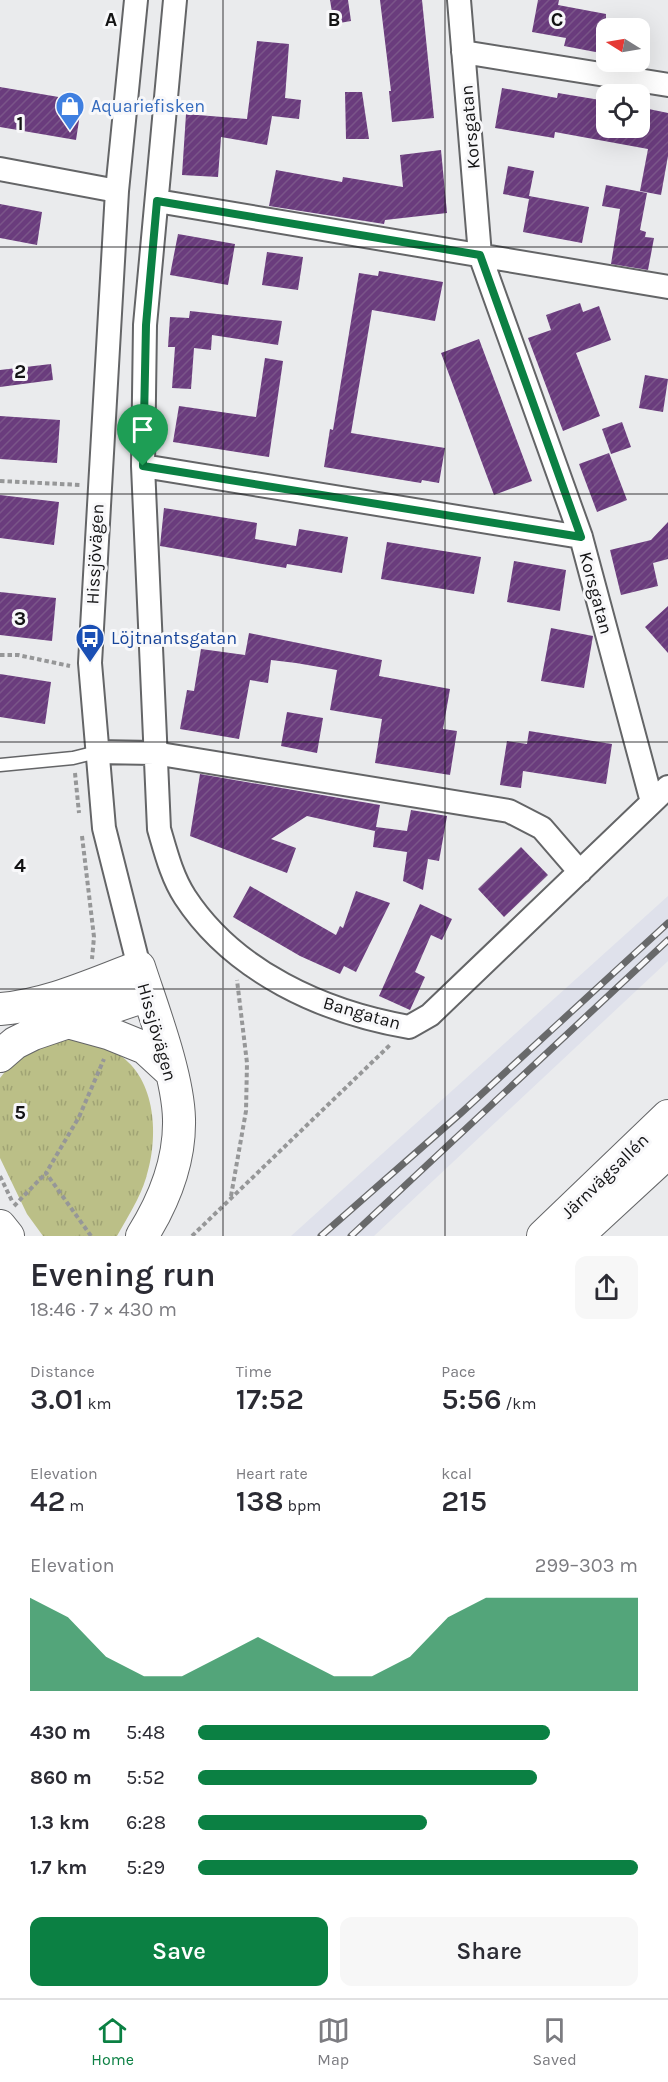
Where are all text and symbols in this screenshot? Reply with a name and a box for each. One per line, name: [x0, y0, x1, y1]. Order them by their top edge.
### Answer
text: A: [105, 8, 118, 31]
text: B: [328, 8, 340, 31]
text: C: [551, 8, 563, 31]
north arrow: [596, 18, 650, 72]
map controls: [596, 18, 650, 138]
street label: Korsgatan: [455, 84, 485, 170]
button: locate: [596, 84, 650, 138]
shop icon: Aquariefisken: [54, 90, 86, 132]
place label: Aquariefisken: [91, 95, 205, 117]
text: 1: [16, 112, 24, 135]
text: 2: [14, 360, 26, 383]
pin: [117, 404, 168, 466]
icon: arrive: [126, 413, 159, 446]
street label: Hissjövägen: [81, 503, 109, 605]
street label: Korsgatan: [574, 549, 618, 637]
text: 3: [14, 607, 26, 630]
bus stop icon: Löjtnantsgatan: [74, 622, 106, 664]
place label: Löjtnantsgatan: [111, 627, 237, 649]
text: 4: [14, 854, 26, 877]
street label: Hissjövägen: [133, 980, 181, 1084]
street label: Bangatan: [321, 991, 403, 1035]
text: 5: [14, 1101, 26, 1124]
street label: Järnvägsallén: [557, 1129, 653, 1223]
text: Evening run: [30, 1256, 216, 1294]
button: share: [575, 1256, 638, 1319]
text: 18:46 · 7 × 430 m: [30, 1298, 177, 1321]
text: Distance: [30, 1362, 95, 1381]
text: Time: [236, 1362, 272, 1381]
text: Pace: [441, 1362, 475, 1381]
text: 3.01: [30, 1381, 84, 1417]
text: 17:52: [236, 1381, 304, 1417]
text: 5:56: [441, 1381, 502, 1417]
text: km: [84, 1394, 112, 1413]
text: /km: [502, 1394, 536, 1413]
text: Elevation: [30, 1464, 98, 1483]
text: Heart rate: [236, 1464, 308, 1483]
text: kcal: [441, 1464, 472, 1483]
text: 42: [30, 1483, 66, 1519]
text: 138: [236, 1483, 284, 1519]
text: 215: [441, 1483, 487, 1519]
text: m: [66, 1496, 84, 1515]
text: bpm: [284, 1496, 321, 1515]
text: Elevation: [30, 1554, 115, 1577]
text: 299–303 m: [535, 1554, 638, 1577]
text: 430 m: [30, 1721, 91, 1744]
text: 5:48: [126, 1721, 165, 1744]
text: 860 m: [30, 1766, 92, 1789]
text: 5:52: [126, 1766, 165, 1789]
text: 1.3 km: [30, 1811, 90, 1834]
text: 6:28: [126, 1811, 166, 1834]
text: 1.7 km: [30, 1856, 87, 1879]
text: 5:29: [126, 1856, 165, 1879]
button: Save: [30, 1917, 328, 1986]
button: Share: [340, 1917, 638, 1986]
tab: Home: [91, 2014, 134, 2069]
tab: Map: [317, 2014, 350, 2069]
tab: Saved: [532, 2014, 577, 2069]

